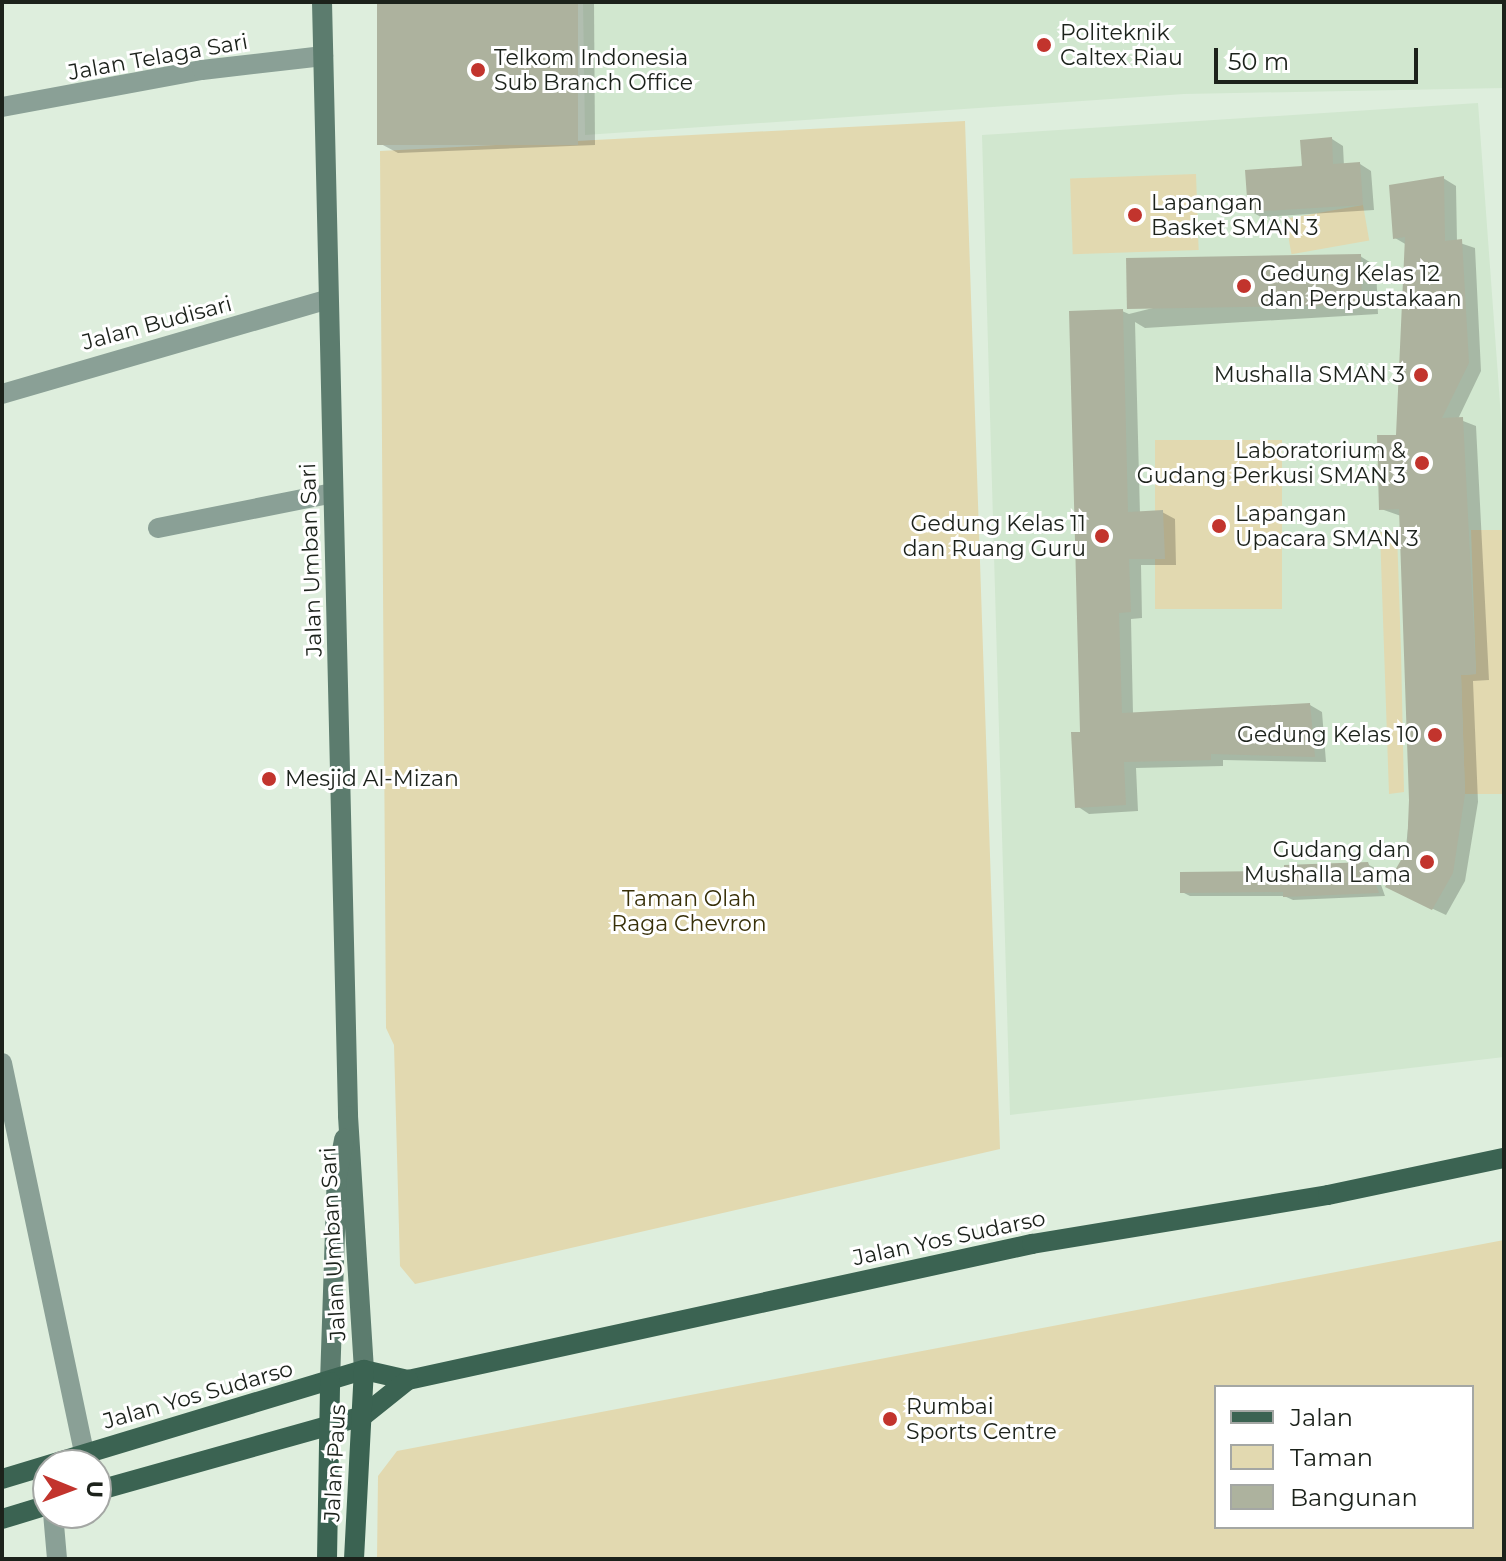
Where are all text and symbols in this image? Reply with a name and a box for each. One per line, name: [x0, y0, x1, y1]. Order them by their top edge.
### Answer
place label: Politeknik Caltex Riau: [1060, 19, 1183, 70]
street label: Jalan Telaga Sari: [66, 28, 250, 86]
scale bar: [1218, 32, 1422, 82]
marker: Politeknik Caltex Riau: [1035, 36, 1053, 54]
place label: Telkom Indonesia Sub Branch Office: [494, 44, 693, 96]
text: 50 m: [1228, 47, 1289, 76]
marker: Telkom Indonesia Sub Branch Office: [469, 61, 487, 79]
place label: Lapangan Basket SMAN 3: [1151, 189, 1318, 240]
marker: Lapangan Basket SMAN 3: [1126, 206, 1144, 224]
place label: Gedung Kelas 12 dan Perpustakaan: [1260, 260, 1462, 312]
marker: Gedung Kelas 12 dan Perpustakaan: [1235, 277, 1253, 295]
street label: Jalan Budisari: [79, 290, 235, 356]
place label: Mushalla SMAN 3: [1214, 362, 1405, 388]
marker: Mushalla SMAN 3: [1412, 366, 1430, 384]
place label: Laboratorium & Gudang Perkusi SMAN 3: [1137, 437, 1406, 488]
marker: Laboratorium & Gudang Perkusi SMAN 3: [1413, 454, 1431, 472]
street label: Jalan Umban Sari: [294, 463, 328, 657]
place label: Lapangan Upacara SMAN 3: [1235, 500, 1419, 552]
place label: Gedung Kelas 11 dan Ruang Guru: [903, 510, 1086, 562]
marker: Lapangan Upacara SMAN 3: [1210, 517, 1228, 535]
marker: Gedung Kelas 11 dan Ruang Guru: [1093, 527, 1111, 545]
place label: Gedung Kelas 10: [1237, 722, 1419, 748]
marker: Gedung Kelas 10: [1426, 726, 1444, 744]
place label: Mesjid Al-Mizan: [285, 766, 459, 792]
marker: Mesjid Al-Mizan: [260, 770, 278, 788]
place label: Gudang dan Mushalla Lama: [1244, 836, 1411, 888]
marker: Gudang dan Mushalla Lama: [1418, 853, 1436, 871]
park label: Taman Olah Raga Chevron: [611, 885, 767, 936]
street label: Jalan Umban Sari: [315, 1147, 351, 1341]
street label: Jalan Yos Sudarso: [850, 1205, 1048, 1271]
street label: Jalan Yos Sudarso: [100, 1355, 296, 1435]
legend: [1214, 1385, 1474, 1529]
place label: Rumbai Sports Centre: [906, 1393, 1057, 1444]
text: Jalan: [1290, 1403, 1353, 1432]
street label: Jalan Paus: [319, 1404, 351, 1522]
marker: Rumbai Sports Centre: [881, 1410, 899, 1428]
text: Taman: [1290, 1443, 1373, 1472]
north arrow: [32, 1449, 112, 1529]
text: U: [81, 1480, 108, 1498]
text: Bangunan: [1290, 1483, 1418, 1512]

